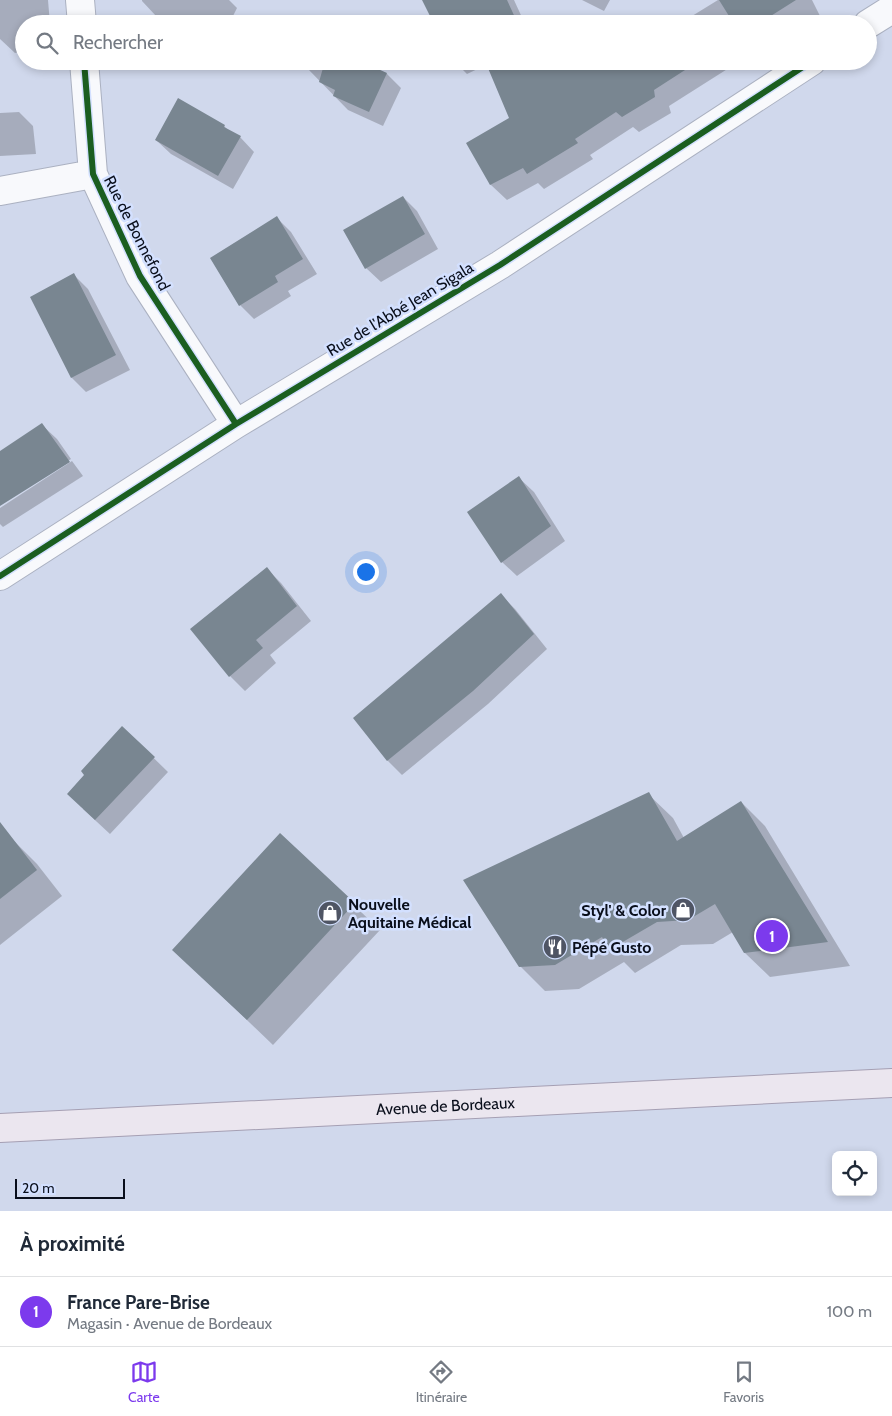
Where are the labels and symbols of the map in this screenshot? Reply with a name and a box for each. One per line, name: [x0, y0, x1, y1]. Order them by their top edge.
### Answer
street label: Rue de Bonnefond: [100, 172, 174, 294]
street label: Rue de l'Abbé Jean Sigala: [323, 258, 477, 360]
your location: [353, 559, 379, 585]
place label: Nouvelle Aquitaine Médical: [348, 895, 471, 932]
shop icon: Styl' & Color: [670, 897, 696, 923]
shop icon: Nouvelle Aquitaine Médical: [317, 900, 343, 926]
place label: Styl' & Color: [581, 901, 667, 920]
pin: 1: [756, 917, 788, 955]
restaurant icon: Pépé Gusto: [542, 934, 568, 960]
place label: Pépé Gusto: [572, 938, 651, 957]
street label: Avenue de Bordeaux: [375, 1093, 516, 1119]
scale bar: [15, 1176, 125, 1199]

